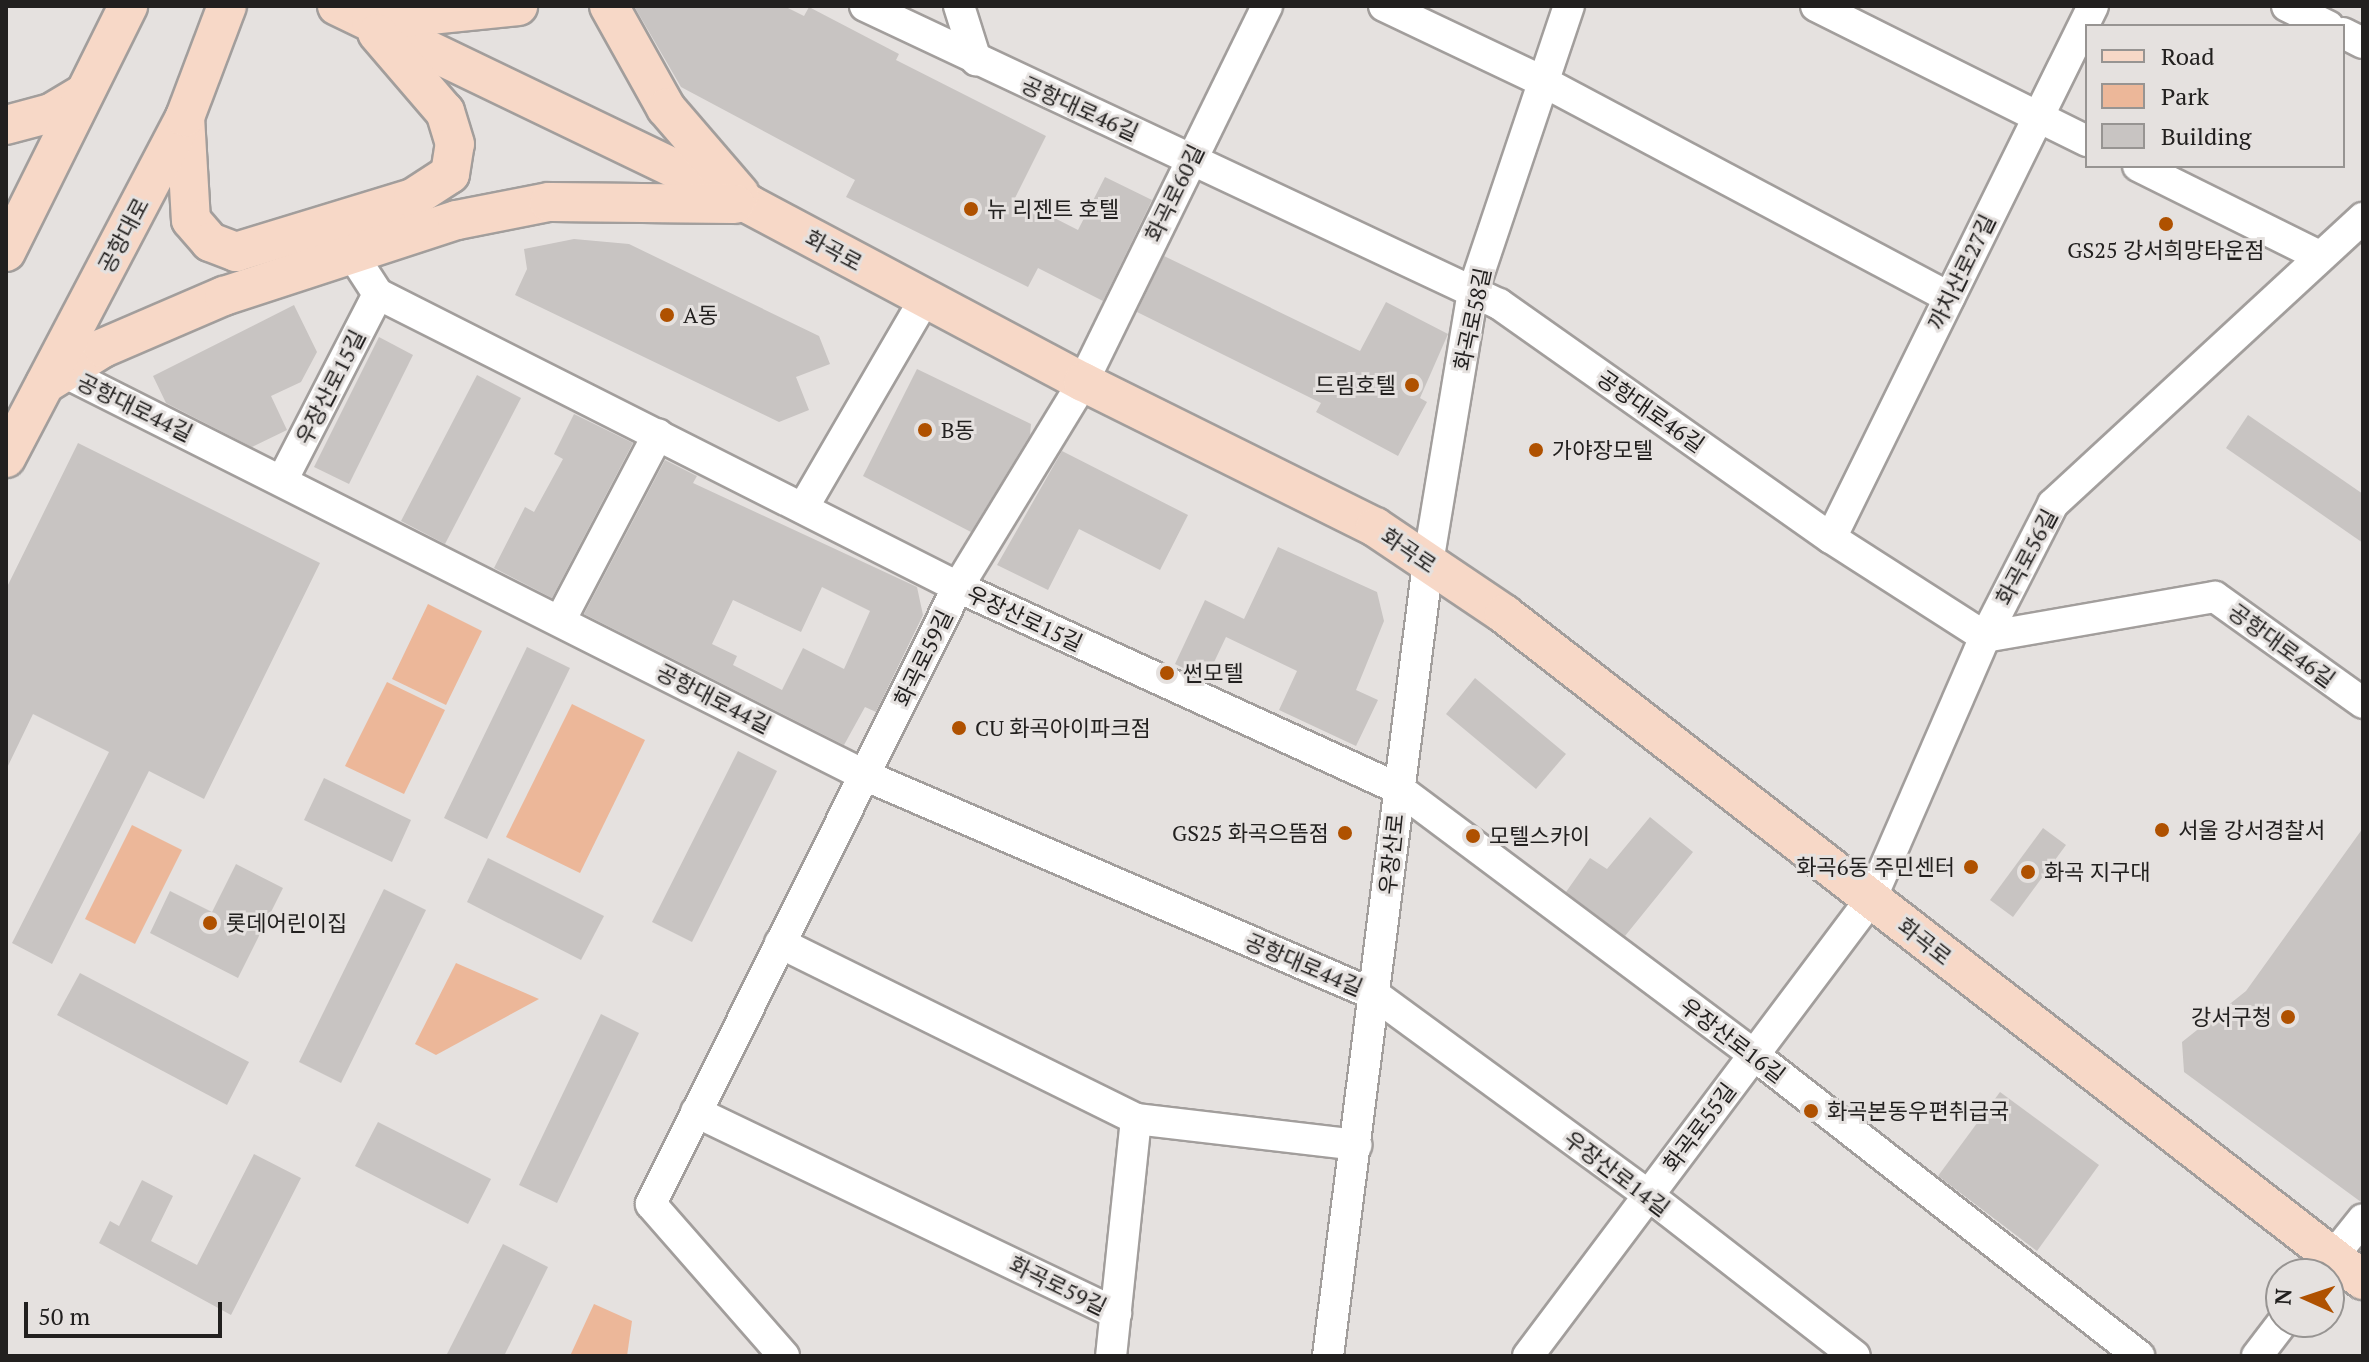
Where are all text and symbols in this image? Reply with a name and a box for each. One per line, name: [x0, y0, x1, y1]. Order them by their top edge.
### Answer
legend: [2085, 24, 2345, 168]
text: Road: [2161, 40, 2215, 72]
street label: 공항대로46길: [1018, 71, 1142, 145]
text: Park: [2161, 80, 2209, 112]
text: Building: [2161, 120, 2251, 152]
street label: 화곡로60길: [1139, 140, 1209, 246]
street label: 공항대로: [92, 193, 154, 277]
place label: 뉴 리젠트 호텔: [987, 196, 1119, 222]
marker: 뉴 리젠트 호텔: [962, 200, 980, 218]
street label: 까치산로27길: [1922, 210, 2000, 334]
marker: GS25 강서희망타운점: [2157, 215, 2175, 233]
street label: 화곡로: [801, 224, 867, 276]
place label: GS25 강서희망타운점: [2067, 237, 2265, 263]
street label: 화곡로58길: [1448, 265, 1496, 373]
place label: A동: [683, 302, 718, 328]
marker: A동: [658, 306, 676, 324]
street label: 우장산로15길: [290, 325, 370, 449]
street label: 공항대로46길: [1592, 364, 1710, 458]
street label: 공항대로44길: [73, 368, 197, 446]
place label: 드림호텔: [1315, 372, 1396, 398]
marker: 드림호텔: [1403, 376, 1421, 394]
place label: B동: [941, 417, 975, 443]
marker: B동: [916, 421, 934, 439]
place label: 가야장모텔: [1552, 437, 1653, 463]
marker: 가야장모텔: [1527, 441, 1545, 459]
street label: 화곡로56길: [1990, 505, 2062, 609]
street label: 화곡로: [1376, 522, 1442, 578]
street label: 우장산로15길: [963, 580, 1087, 656]
street label: 공항대로46길: [2224, 598, 2340, 692]
street label: 화곡로59길: [888, 605, 958, 711]
street label: 공항대로44길: [652, 658, 776, 738]
place label: 썬모텔: [1183, 660, 1244, 686]
marker: 썬모텔: [1158, 664, 1176, 682]
place label: CU 화곡아이파크점: [975, 715, 1151, 741]
marker: CU 화곡아이파크점: [950, 719, 968, 737]
street label: 우장산로: [1374, 812, 1408, 896]
place label: 서울 강서경찰서: [2178, 817, 2325, 843]
place label: GS25 화곡으뜸점: [1172, 820, 1329, 846]
marker: 서울 강서경찰서: [2153, 821, 2171, 839]
place label: 모텔스카이: [1489, 823, 1590, 849]
marker: GS25 화곡으뜸점: [1336, 824, 1354, 842]
marker: 모텔스카이: [1464, 827, 1482, 845]
place label: 화곡6동 주민센터: [1796, 854, 1955, 880]
marker: 화곡6동 주민센터: [1962, 858, 1980, 876]
place label: 화곡 지구대: [2044, 859, 2151, 885]
marker: 화곡 지구대: [2019, 863, 2037, 881]
place label: 롯데어린이집: [226, 910, 347, 936]
street label: 화곡로: [1893, 912, 1957, 970]
marker: 롯데어린이집: [201, 914, 219, 932]
street label: 공항대로44길: [1241, 927, 1367, 1001]
street label: 우장산로16길: [1675, 992, 1791, 1088]
place label: 강서구청: [2191, 1004, 2272, 1030]
marker: 강서구청: [2279, 1008, 2297, 1026]
street label: 화곡로55길: [1657, 1077, 1741, 1177]
place label: 화곡본동우편취급국: [1827, 1098, 2009, 1124]
marker: 화곡본동우편취급국: [1802, 1102, 1820, 1120]
street label: 우장산로14길: [1559, 1125, 1675, 1221]
street label: 화곡로59길: [1005, 1250, 1111, 1320]
north arrow: [2265, 1258, 2345, 1338]
scale bar: [28, 1286, 226, 1336]
text: N: [2268, 1288, 2297, 1306]
text: 50 m: [38, 1300, 90, 1332]

